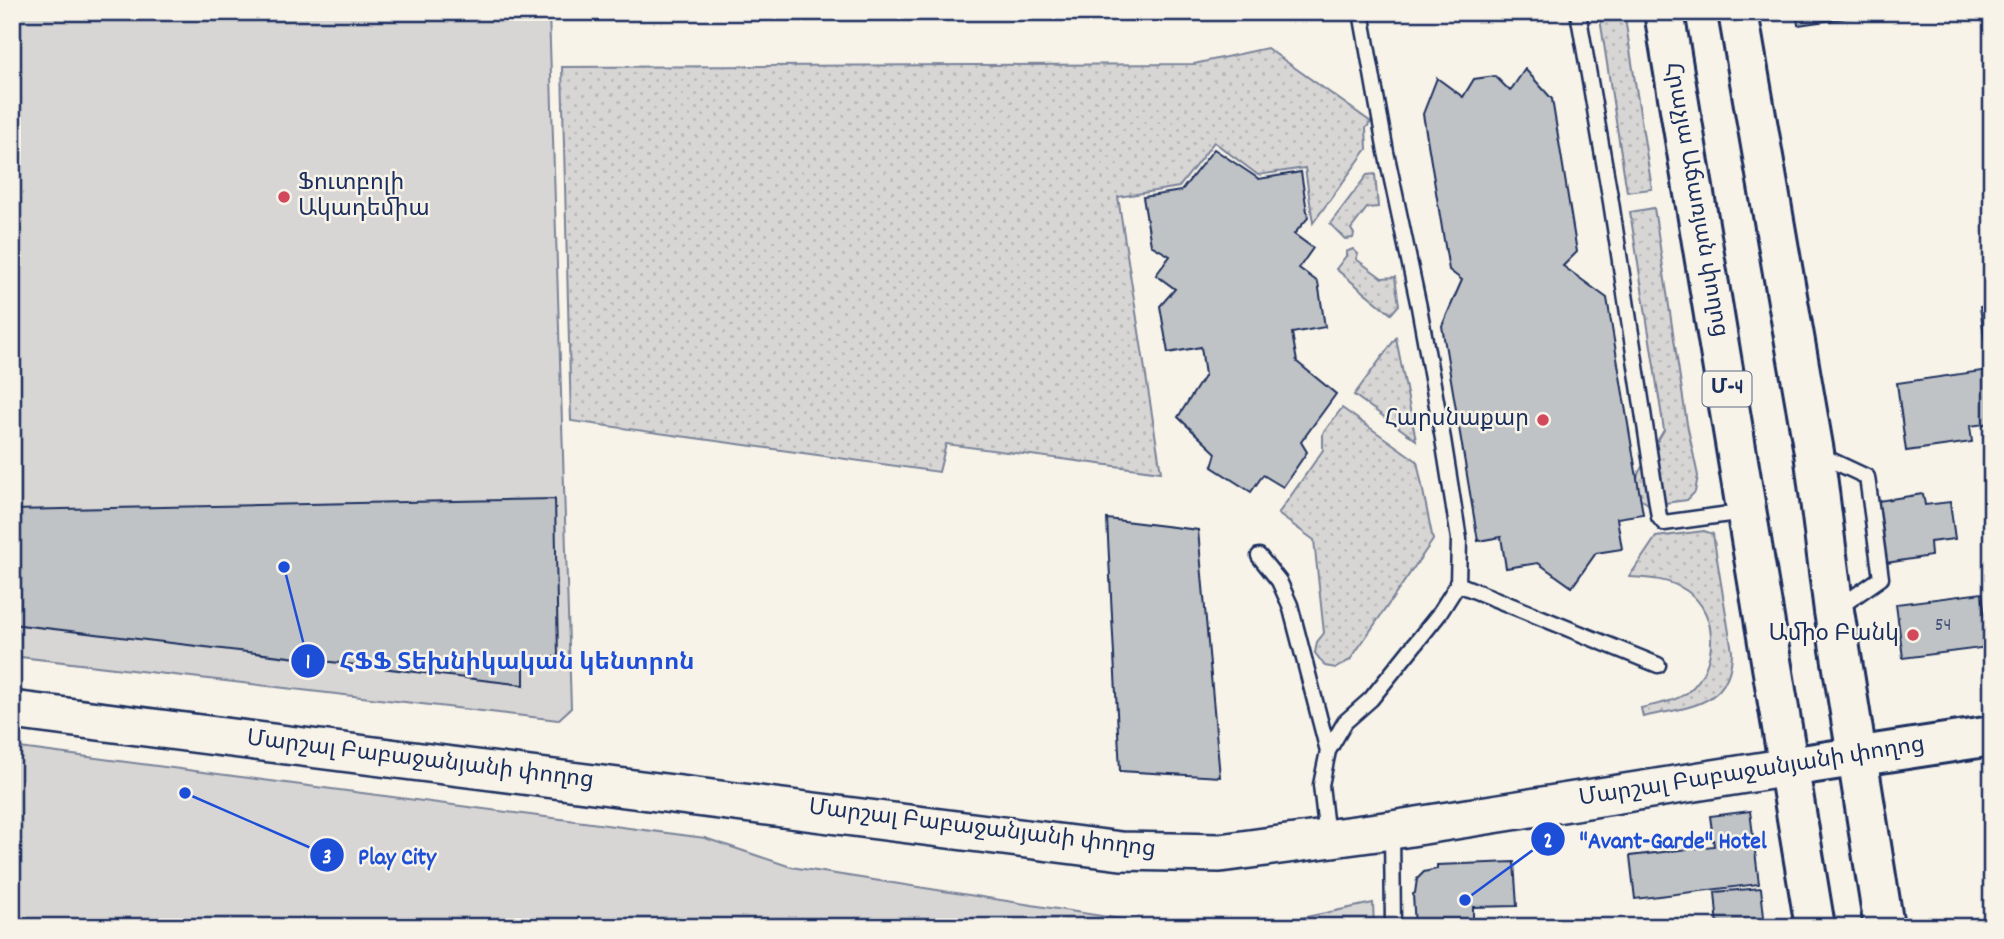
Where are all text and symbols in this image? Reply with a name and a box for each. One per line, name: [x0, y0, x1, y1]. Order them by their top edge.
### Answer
street label: Հրաչյա Աճառյան փողոց: [1655, 60, 1735, 340]
place label: Ֆուտբոլի Ակադեմիա: [298, 168, 430, 227]
marker: Ֆուտբոլի Ակադեմիա: [276, 189, 292, 205]
road number: Մ-4: [1702, 372, 1752, 406]
place label: Հարսնաքար: [1385, 404, 1529, 437]
marker: Հարսնաքար: [1535, 412, 1551, 428]
house number: 54: [1935, 613, 1951, 640]
place label: Ամիօ Բանկ: [1769, 619, 1899, 652]
marker: Ամիօ Բանկ: [1905, 627, 1921, 643]
callout: ՀՖՖ Տեխնիկական կենտրոն: [290, 638, 708, 683]
text: ՀՖՖ Տեխնիկական կենտրոն: [339, 647, 695, 681]
text: 1: [306, 649, 310, 679]
street label: Մարշալ Բաբաջանյանի փողոց: [245, 723, 595, 799]
street label: Մարշալ Բաբաջանյանի փողոց: [1577, 729, 1927, 817]
street label: Մարշալ Բաբաջանյանի փողոց: [807, 792, 1157, 868]
callout: "Avant-Garde" Hotel: [1530, 817, 1780, 862]
text: "Avant-Garde" Hotel: [1579, 826, 1767, 860]
text: 2: [1543, 828, 1553, 858]
callout: Play City: [309, 833, 450, 878]
text: Play City: [358, 842, 437, 876]
text: 3: [322, 844, 332, 874]

